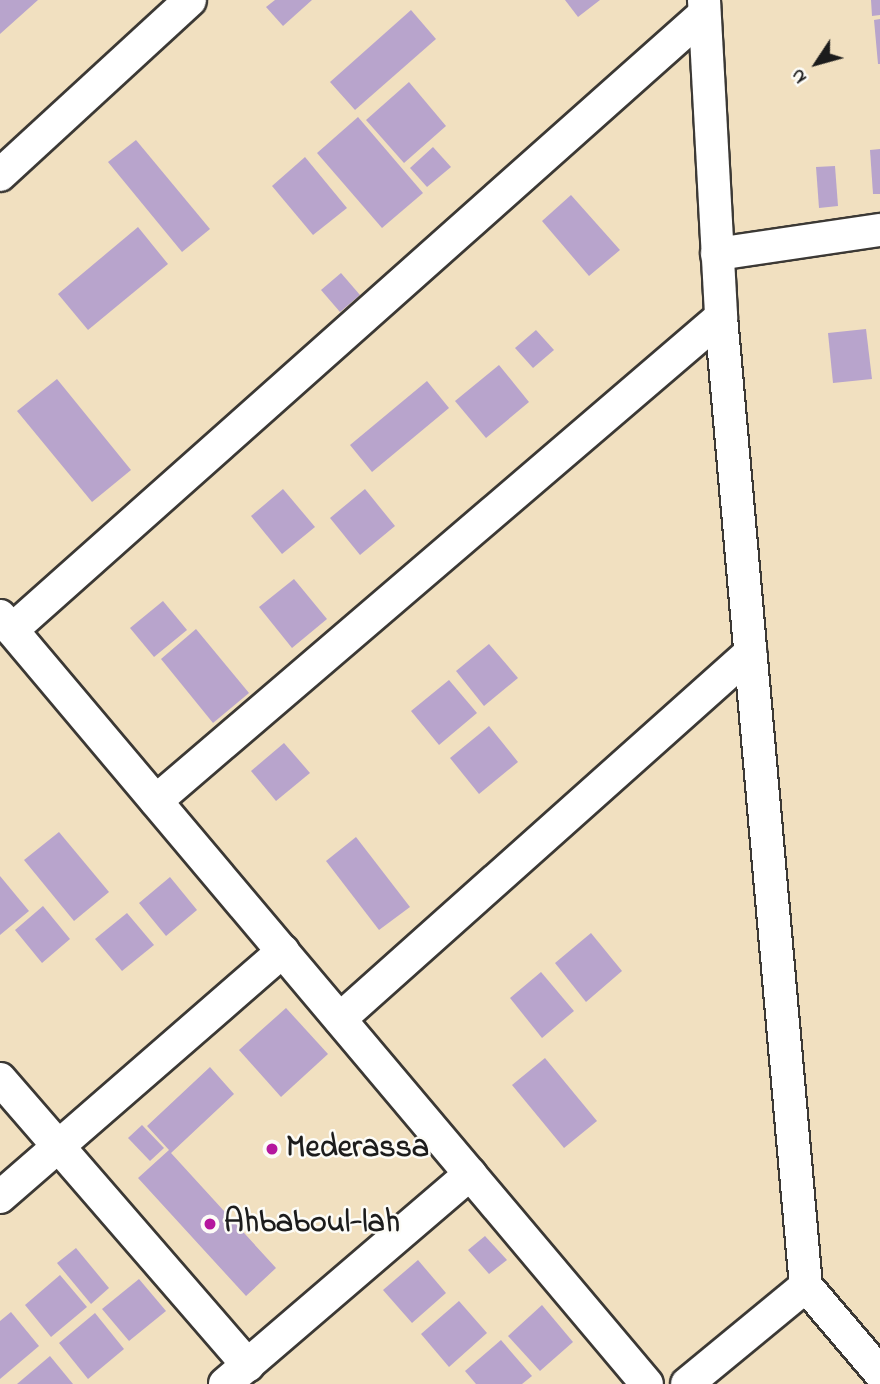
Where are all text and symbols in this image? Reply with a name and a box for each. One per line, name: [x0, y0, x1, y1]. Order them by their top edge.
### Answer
north arrow: [782, 28, 852, 98]
text: N: [785, 63, 814, 89]
place label: Mederassa: [286, 1130, 429, 1168]
marker: Mederassa: [264, 1141, 280, 1157]
place label: Ahbaboul-lah: [224, 1205, 400, 1243]
marker: Ahbaboul-lah: [202, 1216, 218, 1232]

